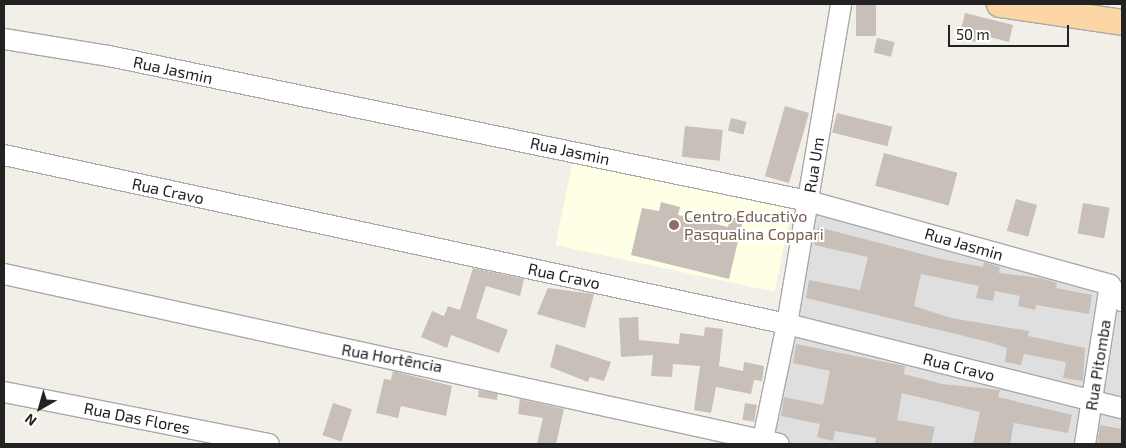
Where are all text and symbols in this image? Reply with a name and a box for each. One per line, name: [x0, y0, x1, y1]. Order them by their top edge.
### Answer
scale bar: [951, 15, 1072, 47]
text: 50 m: [956, 25, 990, 43]
street label: Rua Jasmin: [131, 52, 215, 88]
street label: Rua Jasmin: [528, 133, 612, 169]
street label: Rua Um: [800, 136, 828, 194]
street label: Rua Cravo: [130, 174, 206, 208]
place label: Centro Educativo Pasqualina Coppari: [684, 206, 824, 244]
marker: Centro Educativo Pasqualina Coppari: [668, 219, 680, 231]
street label: Rua Jasmin: [922, 224, 1006, 264]
street label: Rua Cravo: [526, 259, 602, 293]
street label: Rua Pitomba: [1081, 318, 1115, 412]
street label: Rua Hortência: [340, 340, 444, 376]
street label: Rua Cravo: [921, 349, 997, 385]
north arrow: [15, 383, 65, 433]
street label: Rua Das Flores: [82, 398, 192, 438]
text: N: [21, 410, 40, 430]

